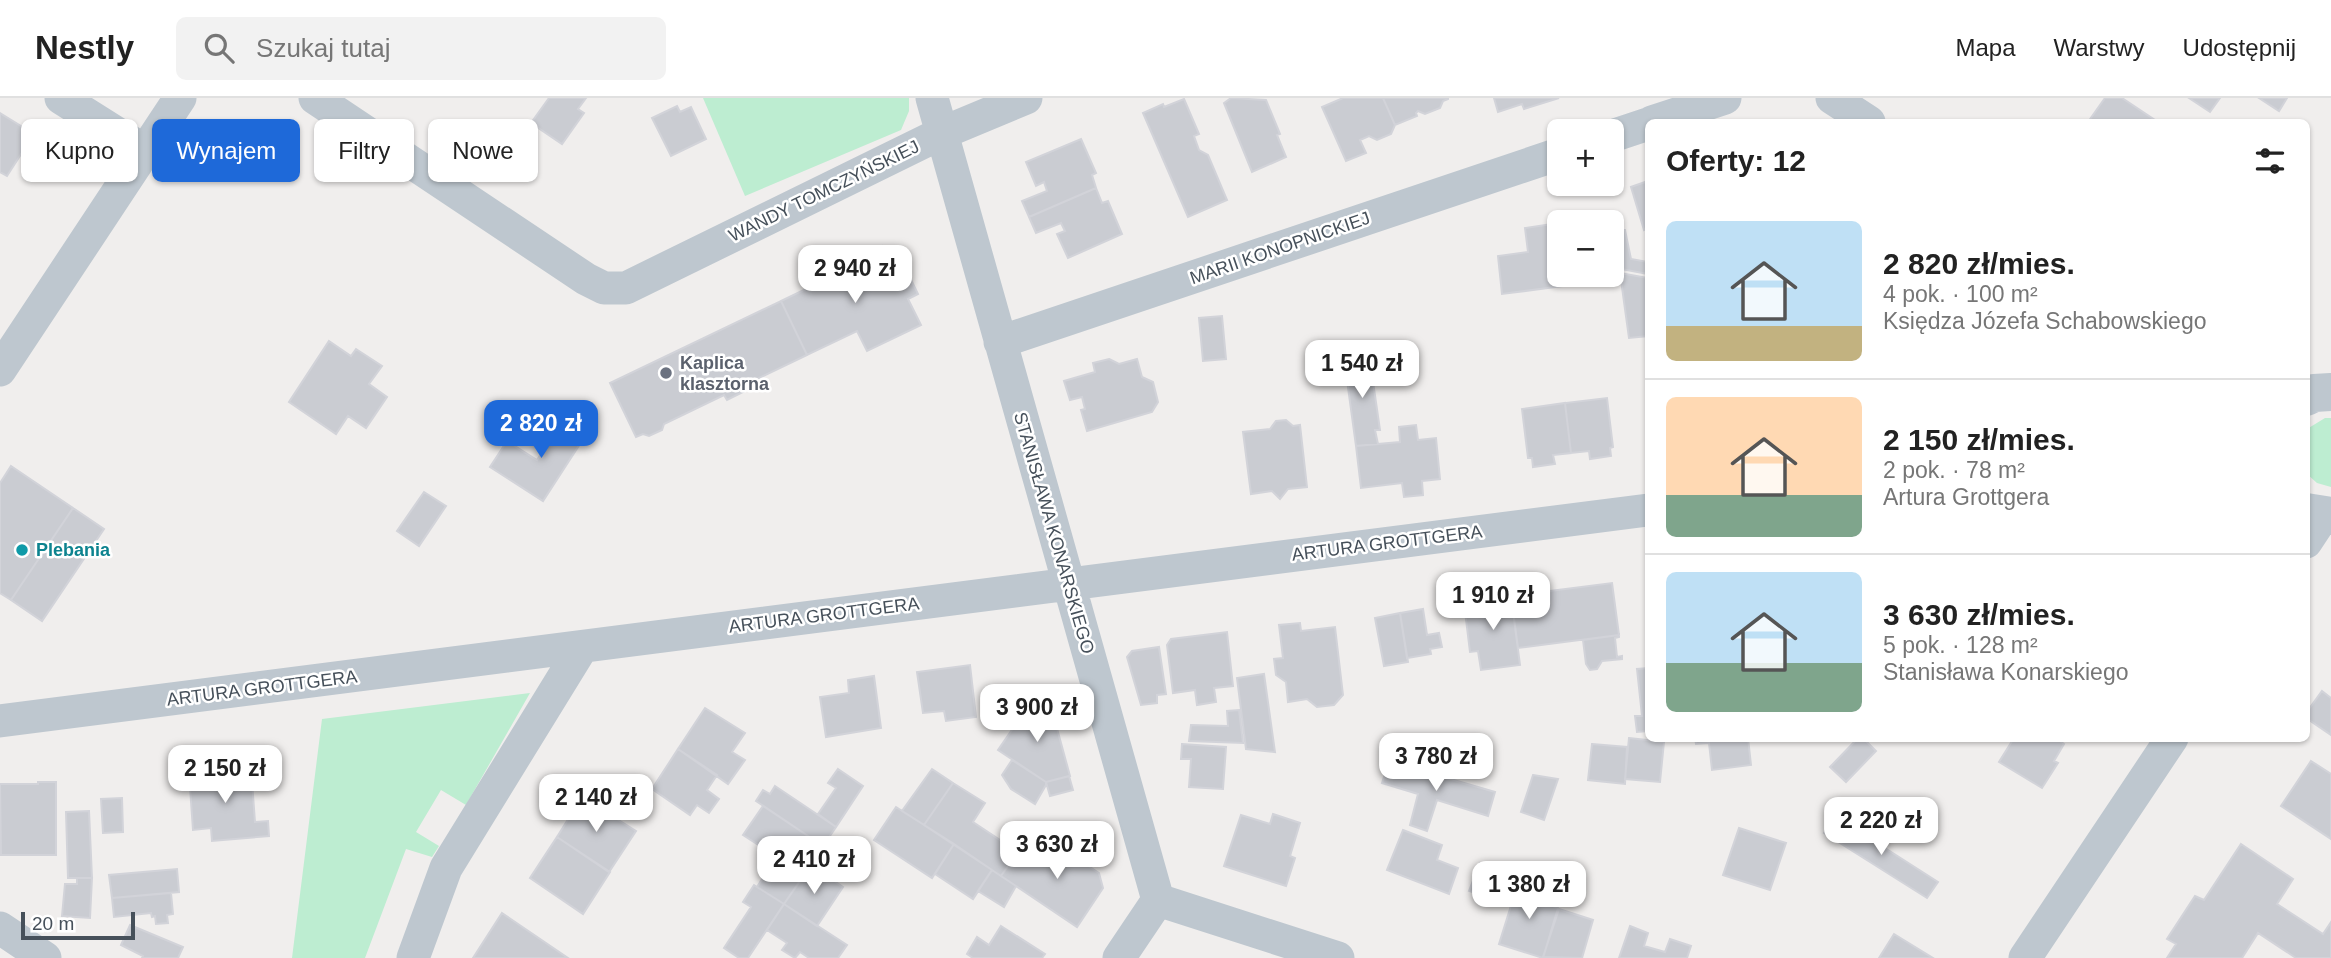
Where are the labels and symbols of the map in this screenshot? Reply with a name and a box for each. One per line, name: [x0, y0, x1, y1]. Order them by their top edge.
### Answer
street label: WANDY TOMCZYŃSKIEJ: [726, 136, 922, 246]
street label: MARII KONOPNICKIEJ: [1187, 208, 1373, 288]
pin: 2 940 zł: [783, 246, 927, 305]
pin: 1 540 zł: [1290, 341, 1434, 400]
place label: Kaplica klasztorna: [680, 353, 770, 394]
marker: Kaplica klasztorna: [658, 365, 674, 381]
pin: 2 820 zł: [469, 400, 613, 460]
street label: STANISŁAWA KONARSKIEGO: [1010, 410, 1098, 656]
street label: ARTURA GROTTGERA: [1291, 521, 1483, 565]
place label: Plebania: [36, 540, 111, 560]
marker: Plebania: [14, 542, 30, 558]
pin: 1 910 zł: [1421, 573, 1565, 632]
street label: ARTURA GROTTGERA: [728, 593, 920, 637]
street label: ARTURA GROTTGERA: [166, 666, 358, 710]
pin: 3 900 zł: [965, 684, 1109, 744]
pin: 3 780 zł: [1364, 734, 1508, 793]
pin: 2 150 zł: [153, 746, 297, 805]
pin: 2 140 zł: [524, 774, 668, 834]
pin: 2 220 zł: [1809, 798, 1953, 857]
pin: 3 630 zł: [985, 822, 1129, 881]
pin: 2 410 zł: [742, 836, 886, 896]
pin: 1 380 zł: [1457, 862, 1601, 921]
scale bar: [21, 909, 135, 941]

